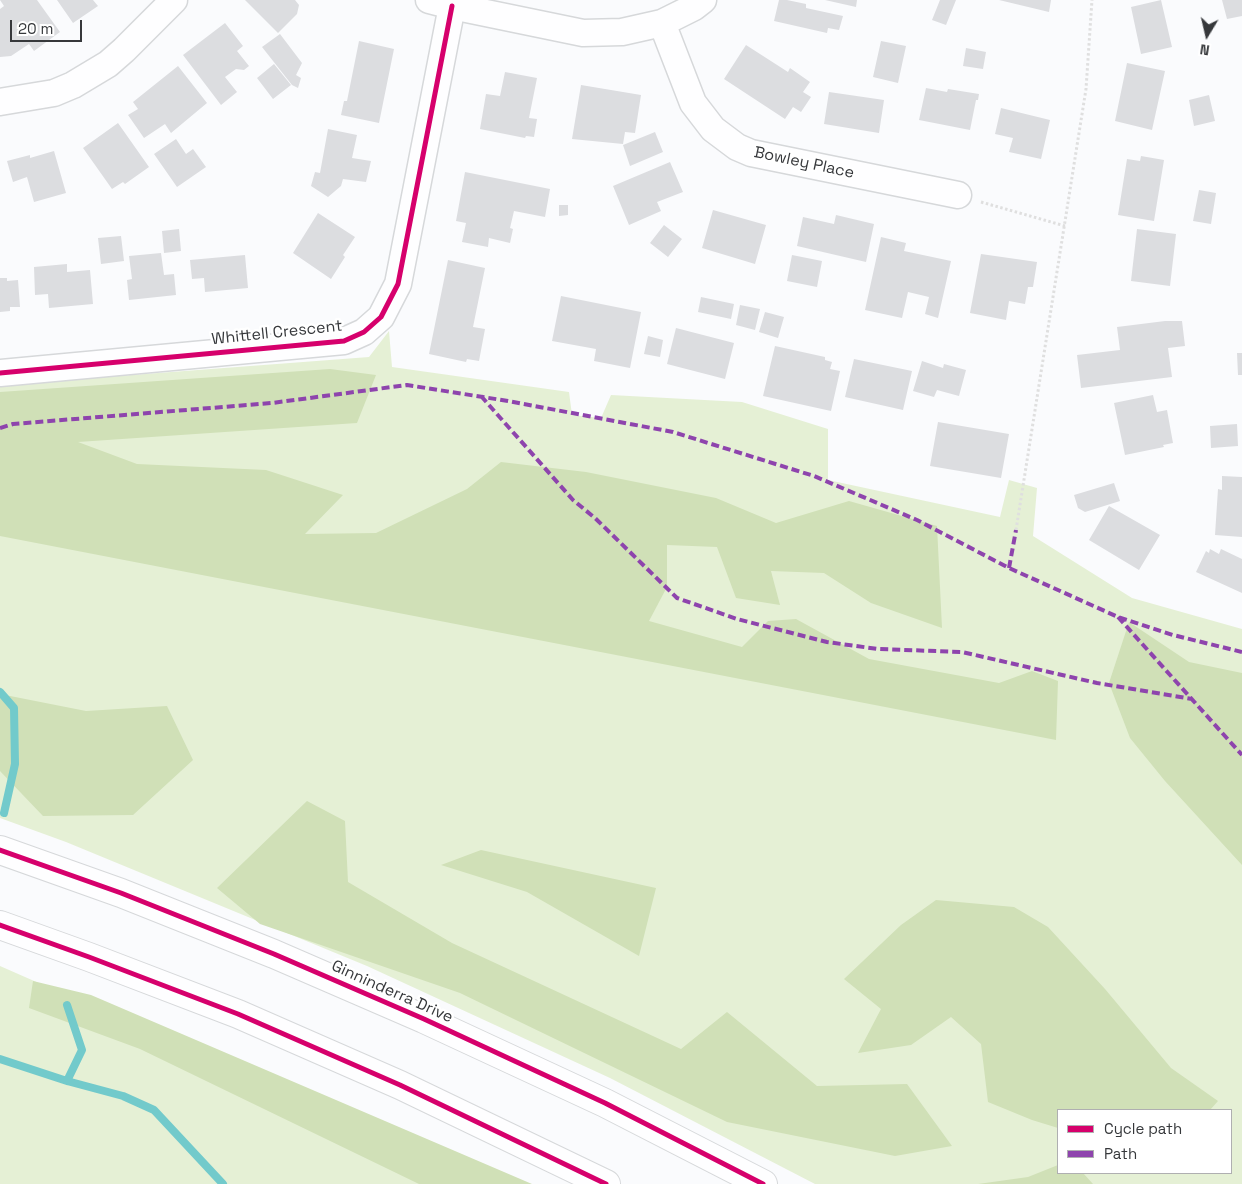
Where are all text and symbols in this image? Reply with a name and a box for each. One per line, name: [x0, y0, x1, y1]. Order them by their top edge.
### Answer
scale bar: [12, 10, 85, 42]
north arrow: [1182, 10, 1232, 60]
text: 20 m: [18, 19, 53, 38]
text: N: [1199, 40, 1211, 59]
street label: Bowley Place: [752, 143, 856, 183]
street label: Whittell Crescent: [211, 317, 343, 349]
street label: Ginninderra Drive: [328, 957, 456, 1027]
legend: [1057, 1109, 1232, 1174]
text: Cycle path: [1104, 1119, 1182, 1138]
text: Path: [1104, 1144, 1137, 1163]

